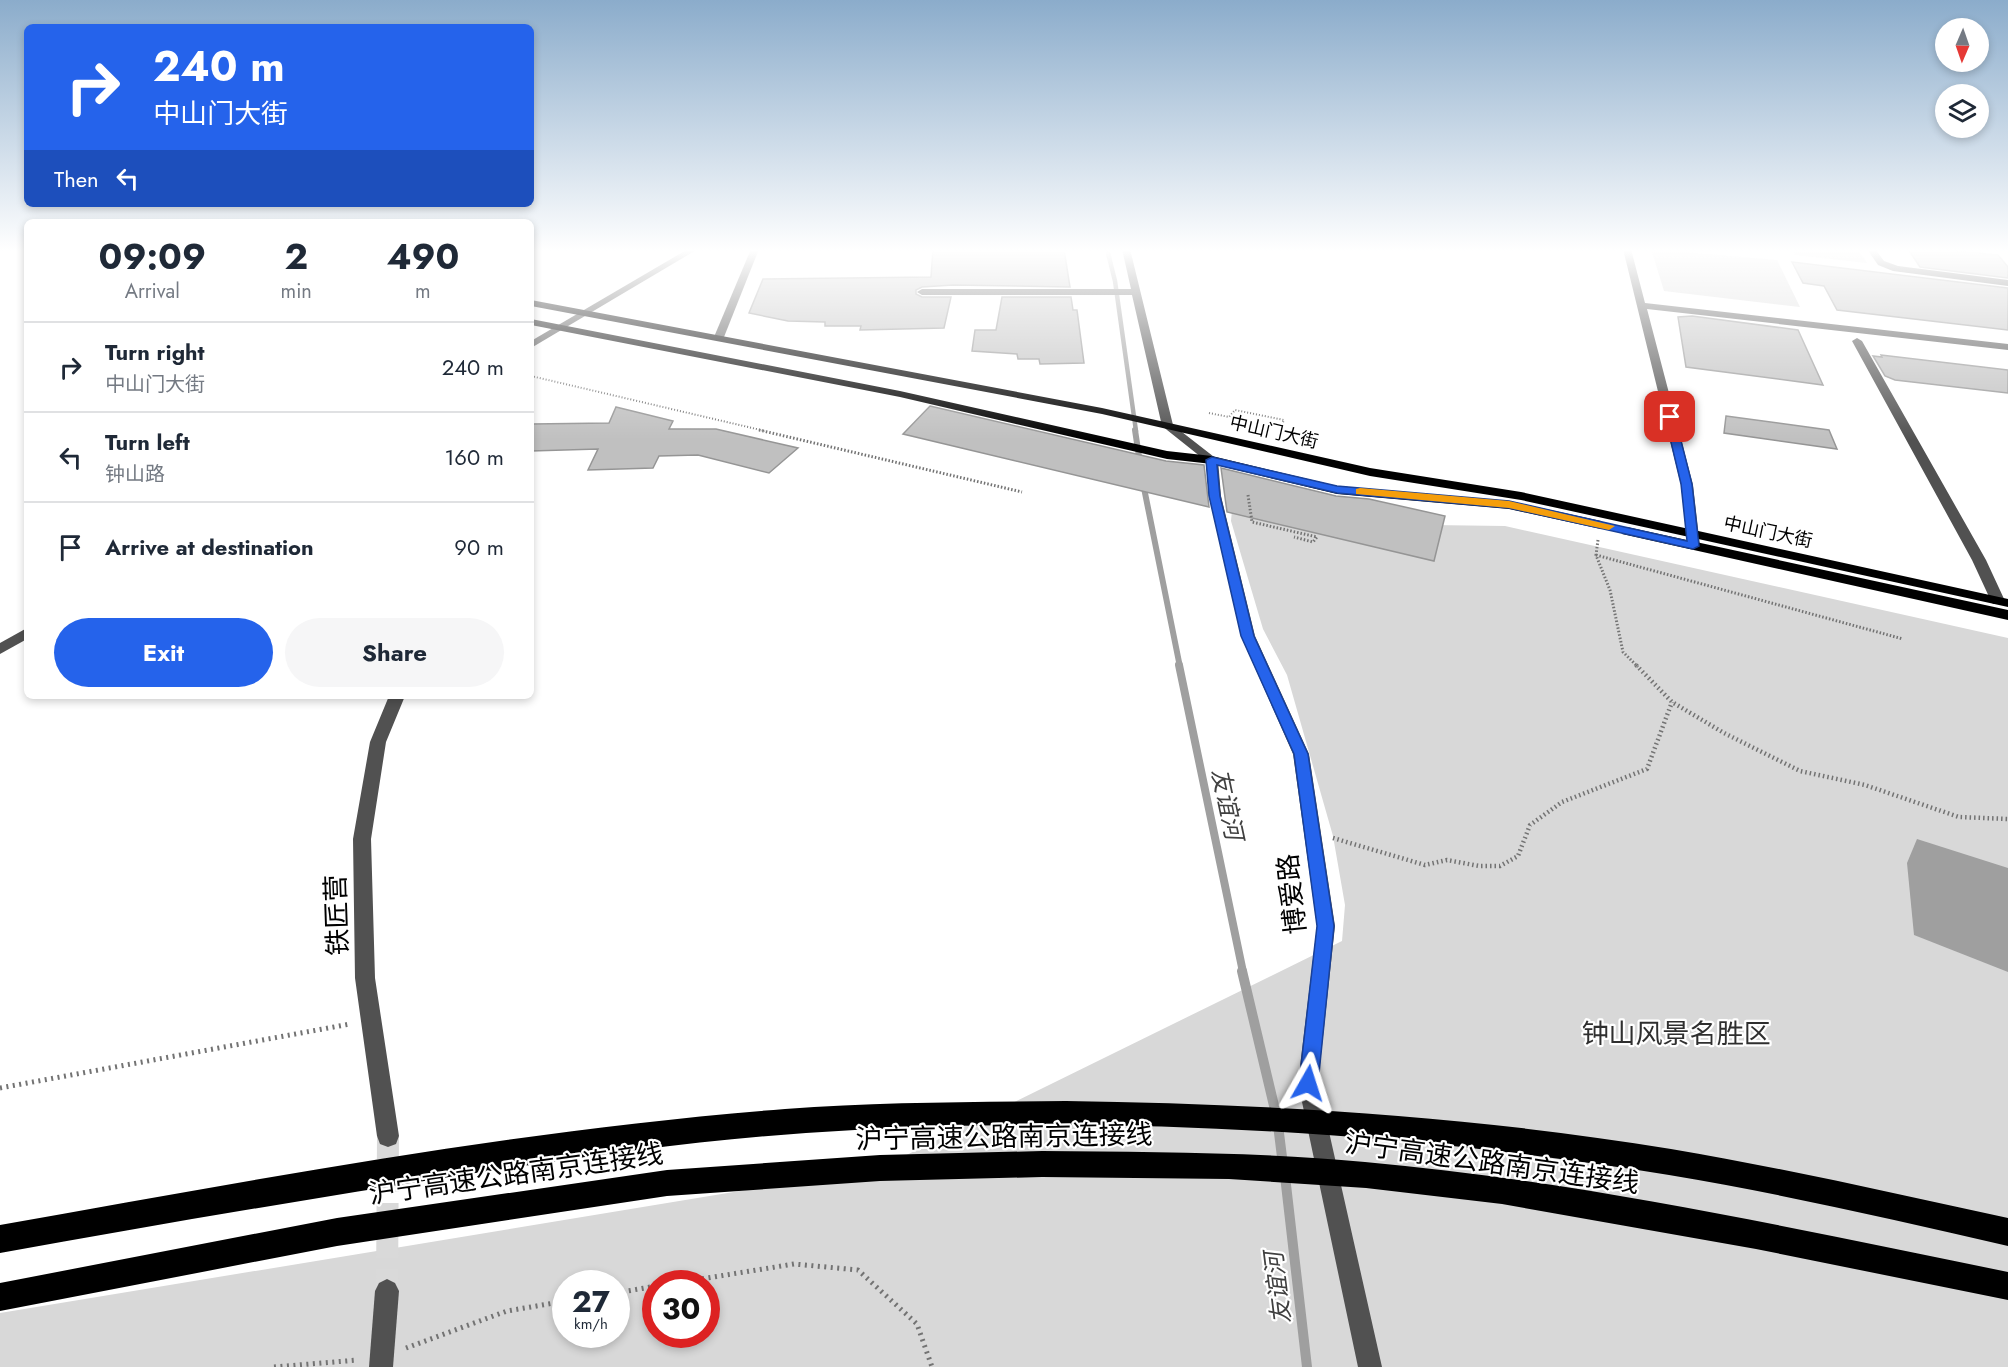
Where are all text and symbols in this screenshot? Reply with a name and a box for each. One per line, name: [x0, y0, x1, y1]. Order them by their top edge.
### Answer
north arrow: [1935, 18, 1989, 72]
map controls: [1935, 18, 1989, 138]
text: 240 m: [153, 36, 285, 97]
icon: right: [54, 48, 132, 126]
button: layers: [1935, 84, 1989, 138]
text: 中山门大街: [153, 94, 288, 133]
icon: left: [111, 162, 144, 195]
text: Then: [54, 163, 99, 195]
text: 09:09: [99, 230, 206, 282]
text: 2: [284, 230, 308, 282]
text: 490: [386, 230, 459, 282]
text: Arrival: [125, 277, 180, 306]
text: min: [281, 277, 312, 306]
text: m: [415, 277, 431, 306]
text: Turn right: [105, 336, 205, 368]
icon: right: [54, 351, 87, 384]
text: 240 m: [442, 351, 504, 383]
text: 中山门大街: [105, 370, 205, 399]
pin: [1644, 391, 1695, 442]
icon: arrive: [1653, 400, 1686, 433]
street label: 中山门大街: [1227, 409, 1321, 455]
text: Turn left: [105, 426, 190, 458]
icon: left: [54, 441, 87, 474]
text: 160 m: [444, 441, 504, 473]
text: 钟山路: [105, 460, 165, 489]
street label: 中山门大街: [1721, 510, 1815, 554]
icon: arrive: [54, 531, 87, 564]
text: Arrive at destination: [105, 531, 314, 563]
text: 90 m: [454, 531, 504, 563]
button: Exit: [54, 618, 273, 687]
button: Share: [285, 618, 504, 687]
water label: 友谊河: [1203, 765, 1253, 847]
street label: 博爱路: [1268, 852, 1315, 936]
street label: 铁匠营: [316, 874, 357, 956]
park label: 钟山风景名胜区: [1582, 1014, 1771, 1053]
position arrow: [1276, 1051, 1340, 1115]
street label: 沪宁高速公路南京连接线: [855, 1114, 1153, 1159]
street label: 沪宁高速公路南京连接线: [1342, 1123, 1642, 1202]
street label: 沪宁高速公路南京连接线: [366, 1134, 666, 1213]
water label: 友谊河: [1255, 1246, 1299, 1326]
speed limit sign: 30: [642, 1270, 720, 1348]
text: 27: [572, 1280, 610, 1323]
text: km/h: [574, 1313, 608, 1335]

